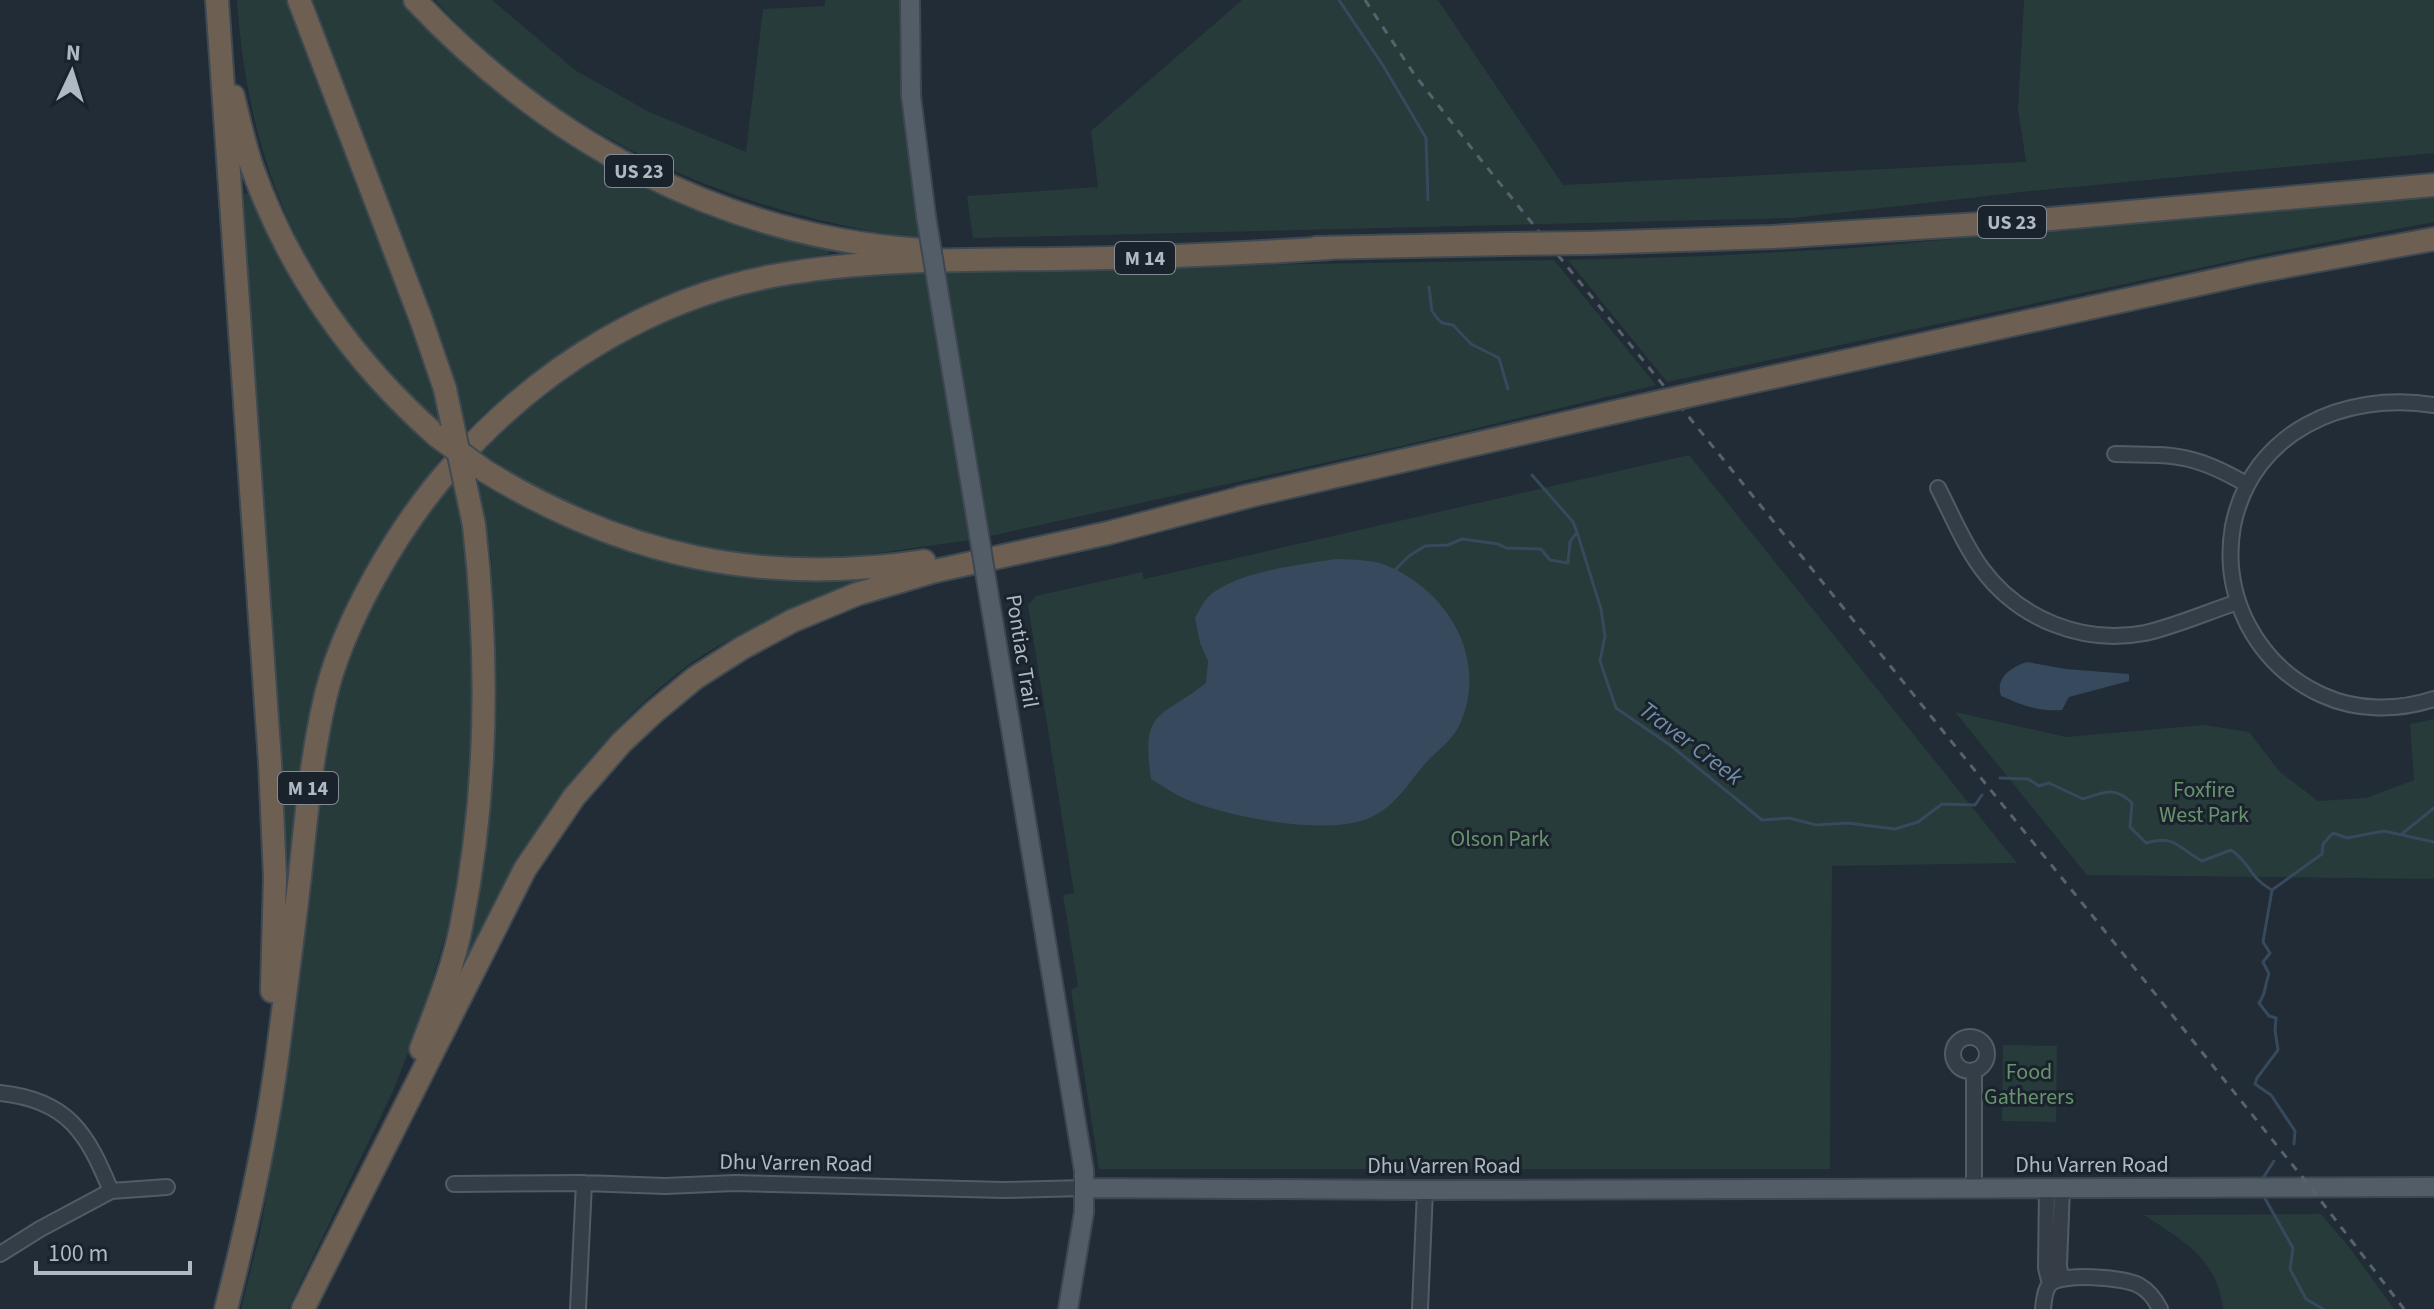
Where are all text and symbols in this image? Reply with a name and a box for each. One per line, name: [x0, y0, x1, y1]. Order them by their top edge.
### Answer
north arrow: [32, 32, 112, 112]
text: N: [65, 37, 82, 70]
road number: US 23: [605, 155, 673, 187]
road number: US 23: [1978, 206, 2046, 238]
road number: M 14: [1115, 242, 1175, 274]
street label: Pontiac Trail: [997, 592, 1047, 710]
water label: Traver Creek: [1631, 693, 1750, 794]
road number: M 14: [278, 772, 338, 804]
park label: Foxfire West Park: [2159, 774, 2249, 831]
park label: Olson Park: [1451, 823, 1550, 855]
park label: Food Gatherers: [1984, 1056, 2074, 1113]
street label: Dhu Varren Road: [719, 1146, 873, 1180]
street label: Dhu Varren Road: [2015, 1149, 2169, 1181]
street label: Dhu Varren Road: [1367, 1150, 1521, 1182]
scale bar: [36, 1225, 190, 1275]
text: 100 m: [48, 1236, 108, 1271]

